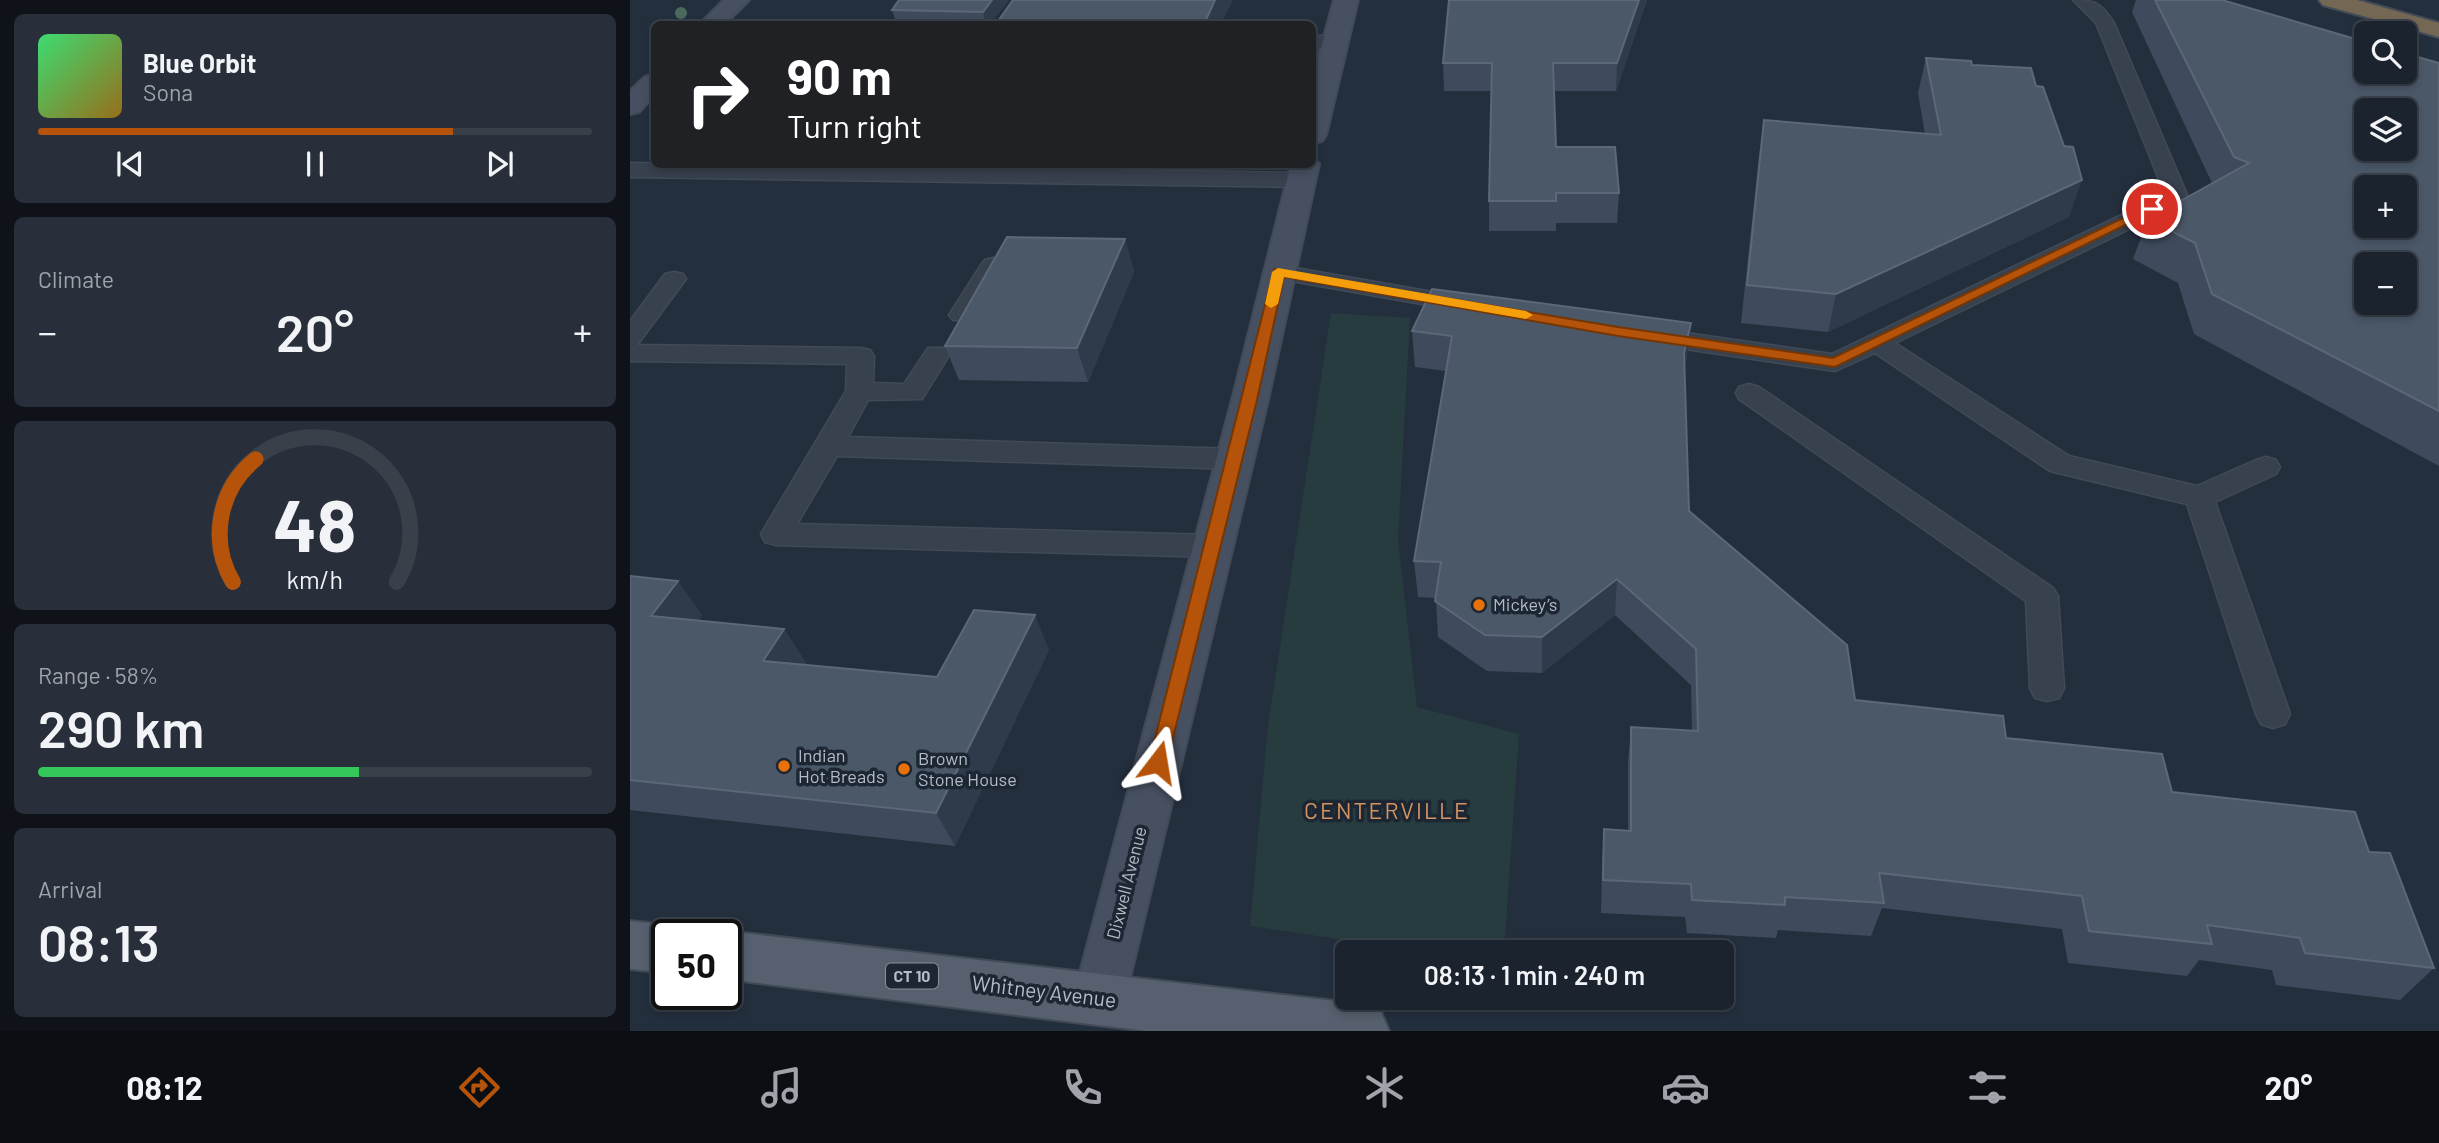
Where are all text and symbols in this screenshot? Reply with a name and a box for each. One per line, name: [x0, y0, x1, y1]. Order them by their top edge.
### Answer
map controls: [2354, 21, 2417, 315]
button: search: [2354, 21, 2417, 84]
text: 90 m: [787, 46, 892, 105]
text: Blue Orbit: [143, 47, 256, 78]
icon: right: [672, 49, 763, 140]
text: Sona: [143, 78, 193, 106]
button: layers: [2354, 98, 2417, 161]
text: Turn right: [787, 106, 922, 144]
icon: previous: [111, 145, 149, 183]
icon: pause: [296, 145, 334, 183]
icon: next: [481, 145, 519, 183]
button: +: [2354, 175, 2417, 238]
pin: [2122, 179, 2182, 239]
icon: arrive: [2133, 190, 2171, 228]
button: −: [2354, 252, 2417, 315]
text: Climate: [38, 265, 114, 293]
text: 20°: [276, 300, 354, 362]
text: −: [38, 308, 57, 354]
text: +: [573, 308, 592, 354]
text: 48: [273, 479, 357, 567]
text: km/h: [287, 563, 343, 593]
place label: Mickey’s: [1493, 593, 1557, 615]
marker: Mickey’s: [1471, 597, 1487, 613]
text: Range · 58%: [38, 661, 158, 689]
text: 290 km: [38, 696, 204, 758]
position arrow: [1121, 725, 1195, 799]
place label: Indian Hot Breads: [798, 744, 885, 787]
place label: Brown Stone House: [918, 747, 1017, 790]
marker: Indian Hot Breads: [776, 758, 792, 774]
marker: Brown Stone House: [896, 761, 912, 777]
district label: CENTERVILLE: [1304, 796, 1470, 824]
street label: Dixwell Avenue: [1101, 824, 1151, 942]
text: Arrival: [38, 875, 102, 903]
text: 08:13: [38, 910, 160, 972]
speed limit sign: 50: [651, 919, 742, 1010]
text: 08:13 · 1 min · 240 m: [1424, 959, 1645, 990]
road number: CT 10: [886, 964, 938, 988]
street label: Whitney Avenue: [970, 969, 1118, 1012]
icon: directions: [455, 1063, 504, 1112]
icon: music: [757, 1063, 806, 1112]
icon: phone: [1058, 1063, 1107, 1112]
icon: climate: [1360, 1063, 1409, 1112]
icon: car: [1661, 1063, 1710, 1112]
icon: filters: [1963, 1063, 2012, 1112]
text: 08:12: [126, 1068, 203, 1106]
text: 20°: [2264, 1068, 2313, 1106]

